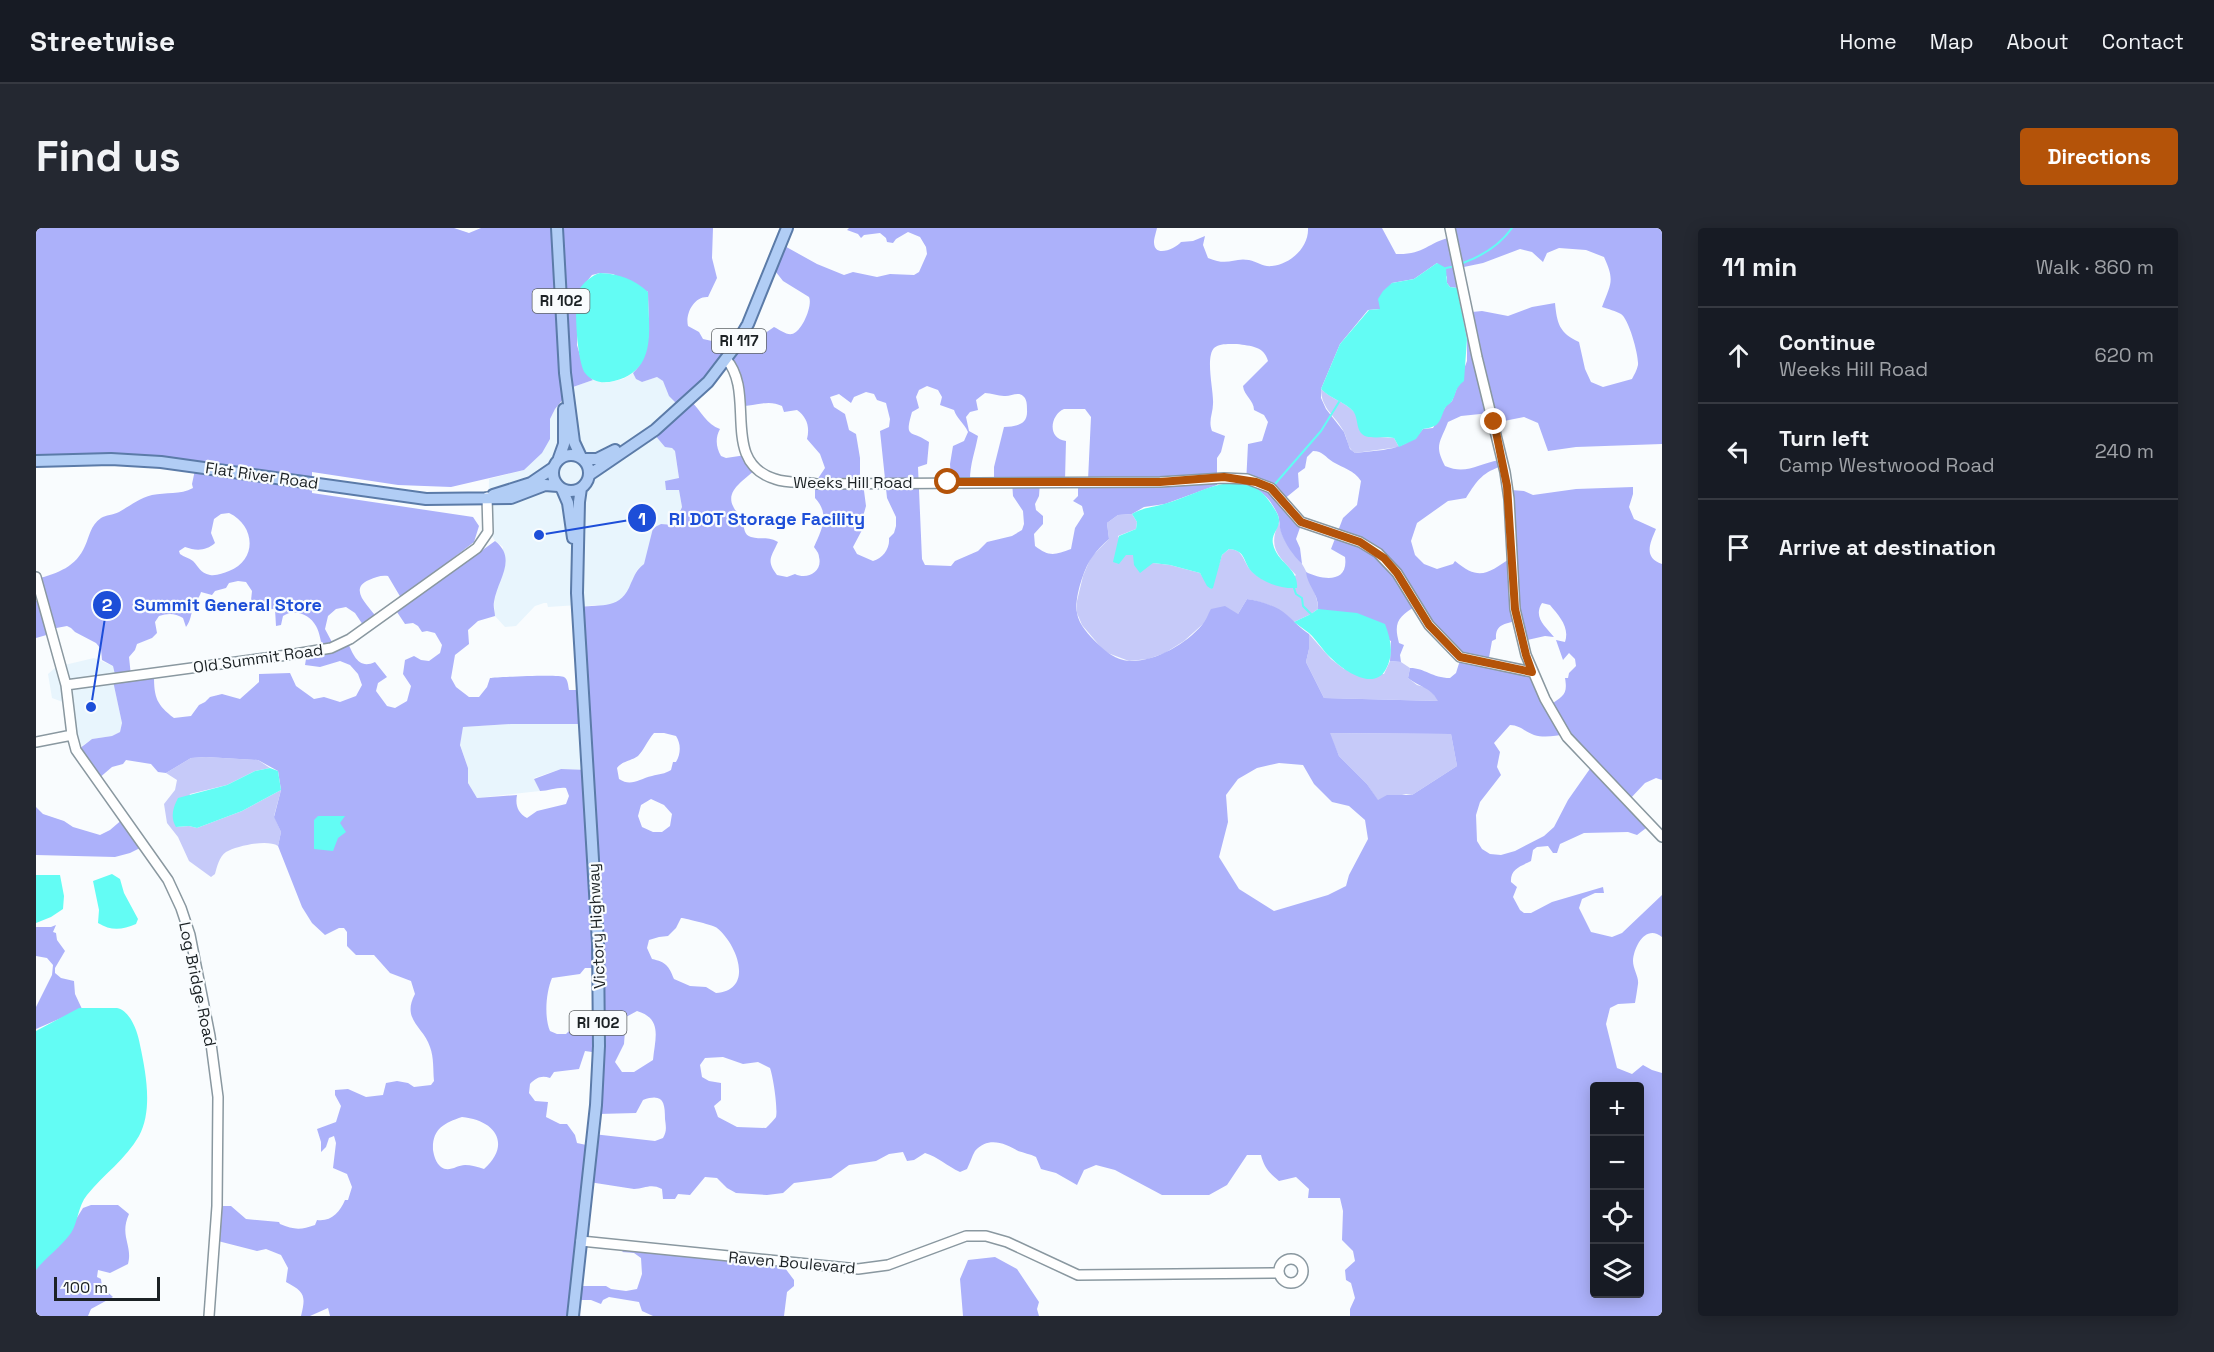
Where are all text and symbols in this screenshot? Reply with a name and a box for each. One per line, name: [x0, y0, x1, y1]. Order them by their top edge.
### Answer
text: Streetwise: [30, 23, 175, 59]
text: Home: [1839, 28, 1897, 55]
text: Map: [1930, 28, 1974, 55]
text: About: [2007, 28, 2069, 55]
text: Contact: [2102, 28, 2184, 55]
button: Directions: [2020, 128, 2178, 185]
text: Find us: [36, 130, 181, 183]
text: 11 min: [1722, 250, 1797, 284]
text: Walk · 860 m: [2036, 254, 2154, 280]
road number: RI 102: [532, 289, 590, 313]
text: Continue: [1779, 328, 1875, 356]
road number: RI 117: [712, 329, 766, 353]
icon: ahead: [1722, 339, 1755, 372]
text: 620 m: [2095, 342, 2154, 368]
text: Weeks Hill Road: [1779, 356, 1928, 382]
route end: [1480, 408, 1506, 434]
text: Turn left: [1779, 424, 1869, 452]
icon: left: [1722, 435, 1755, 468]
text: 240 m: [2095, 438, 2154, 464]
text: Camp Westwood Road: [1779, 452, 1995, 478]
street label: Flat River Road: [204, 457, 320, 494]
route start: [934, 468, 960, 494]
street label: Weeks Hill Road: [793, 472, 913, 493]
callout: RI DOT Storage Facility: [627, 500, 877, 536]
text: 1: [638, 507, 646, 530]
text: RI DOT Storage Facility: [669, 507, 865, 530]
icon: arrive: [1722, 531, 1755, 564]
text: Arrive at destination: [1779, 533, 1996, 561]
callout: Summit General Store: [92, 587, 334, 623]
text: 2: [102, 593, 113, 616]
text: Summit General Store: [134, 593, 322, 616]
street label: Old Summit Road: [192, 639, 324, 678]
street label: Victory Highway: [583, 863, 610, 989]
street label: Log Bridge Road: [174, 920, 221, 1048]
road number: RI 102: [570, 1011, 626, 1035]
map controls: [1590, 1082, 1644, 1298]
button: +: [1590, 1082, 1644, 1136]
button: −: [1590, 1136, 1644, 1190]
button: locate: [1590, 1190, 1644, 1244]
button: layers: [1590, 1244, 1644, 1298]
street label: Raven Boulevard: [728, 1246, 856, 1279]
scale bar: [54, 1274, 160, 1302]
text: 100 m: [63, 1277, 108, 1298]

